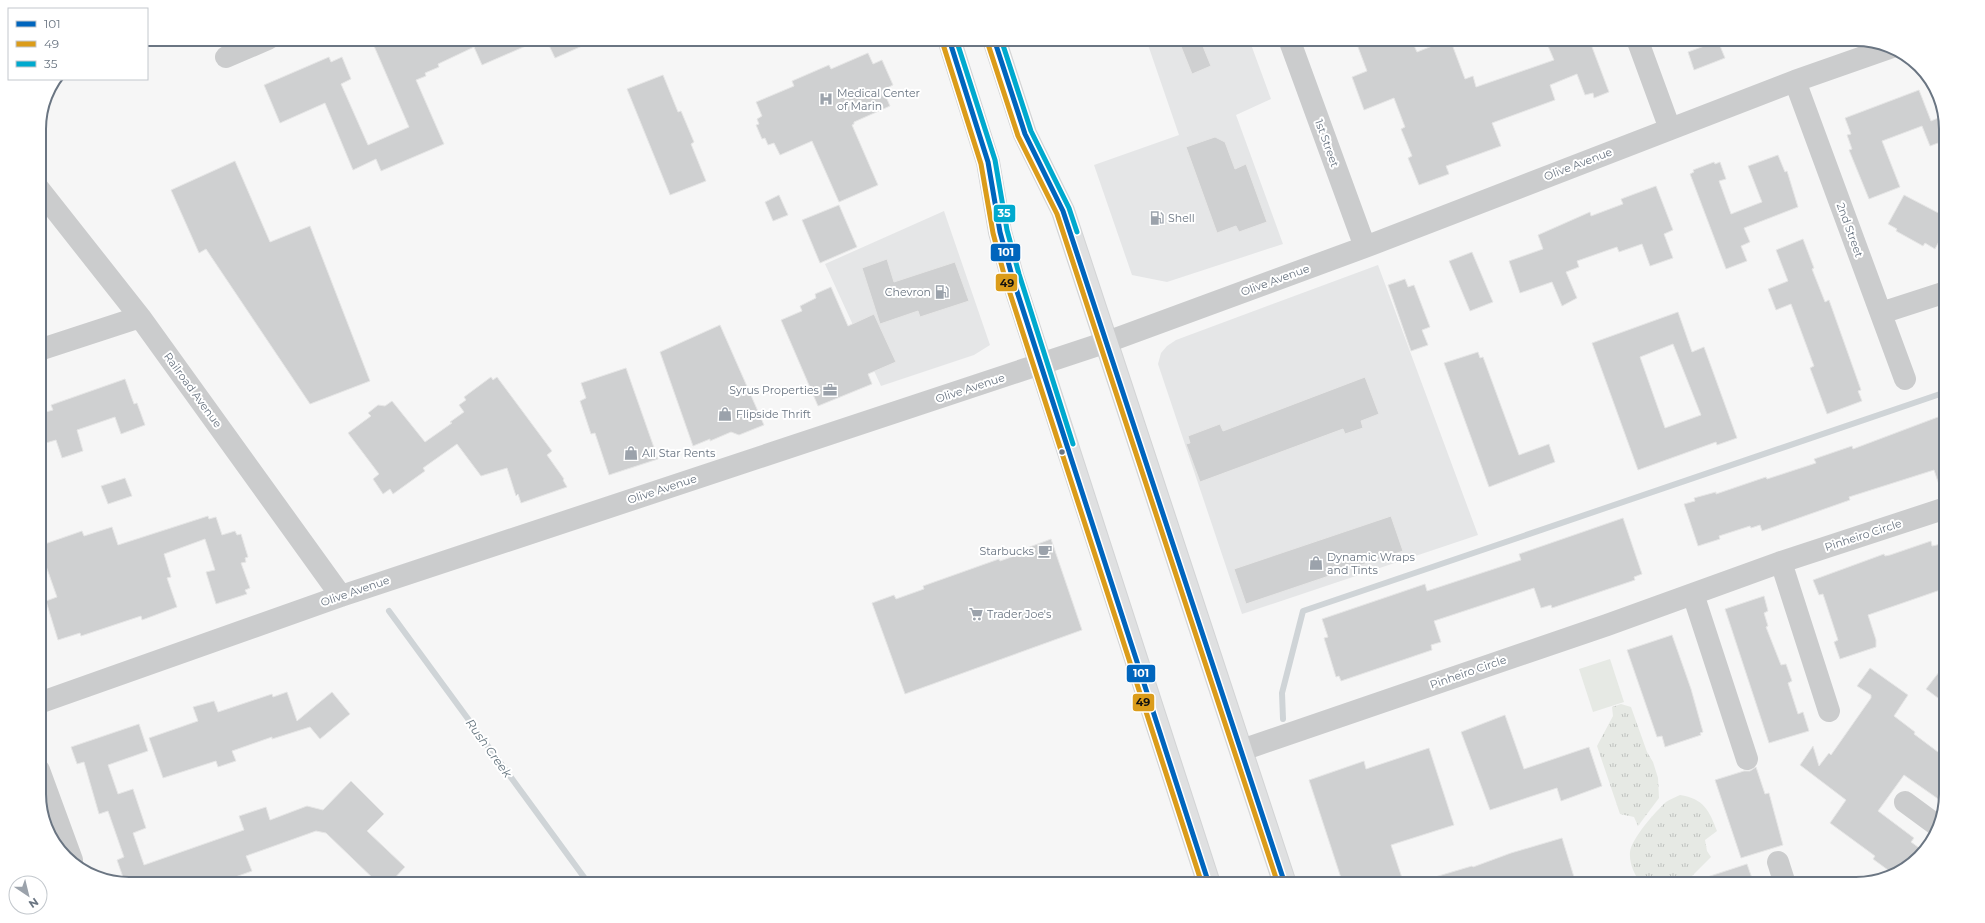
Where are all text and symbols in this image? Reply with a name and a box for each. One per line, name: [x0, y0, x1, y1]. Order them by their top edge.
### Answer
legend: [8, 8, 148, 80]
text: 101: [44, 16, 61, 31]
text: 49: [44, 36, 59, 51]
text: 35: [44, 56, 58, 71]
place label: Medical Center of Marin: [837, 86, 920, 113]
hospital icon: Medical Center of Marin: [818, 91, 834, 107]
street label: 1st Street: [1312, 117, 1342, 169]
street label: Olive Avenue: [1542, 144, 1614, 183]
street label: 2nd Street: [1834, 201, 1867, 260]
line badge: 35: [993, 204, 1016, 223]
text: 35: [997, 206, 1011, 220]
fuel station icon: Shell: [1149, 210, 1165, 226]
place label: Shell: [1168, 211, 1195, 225]
line badge: 101: [990, 243, 1021, 262]
text: 101: [998, 245, 1014, 259]
street label: Olive Avenue: [1239, 261, 1312, 299]
line badge: 49: [995, 273, 1018, 292]
text: 49: [1000, 276, 1014, 290]
fuel station icon: Chevron: [934, 284, 950, 300]
place label: Chevron: [885, 285, 931, 299]
street label: Railroad Avenue: [161, 350, 225, 431]
street label: Olive Avenue: [934, 370, 1007, 406]
office icon: Syrus Properties: [822, 382, 838, 398]
place label: Syrus Properties: [729, 383, 820, 397]
shop icon: Flipside Thrift: [717, 406, 733, 422]
place label: Flipside Thrift: [736, 407, 811, 421]
shop icon: All Star Rents: [623, 445, 639, 461]
place label: All Star Rents: [642, 446, 716, 460]
unlabelled marker: [1057, 447, 1067, 457]
street label: Olive Avenue: [626, 471, 699, 507]
street label: Pinheiro Circle: [1823, 516, 1904, 554]
cafe icon: Starbucks: [1037, 543, 1053, 559]
place label: Starbucks: [979, 544, 1035, 558]
place label: Dynamic Wraps and Tints: [1327, 550, 1415, 577]
shop icon: Dynamic Wraps and Tints: [1308, 555, 1324, 571]
street label: Olive Avenue: [319, 573, 392, 609]
supermarket icon: Trader Joe's: [968, 606, 984, 622]
place label: Trader Joe's: [987, 607, 1052, 621]
street label: Pinheiro Circle: [1428, 652, 1508, 692]
line badge: 101: [1126, 664, 1156, 683]
text: 101: [1133, 666, 1149, 680]
line badge: 49: [1132, 693, 1155, 712]
text: 49: [1136, 695, 1150, 709]
water label: Rush Creek: [463, 716, 516, 781]
north arrow: [8, 875, 48, 915]
text: N: [26, 895, 41, 911]

